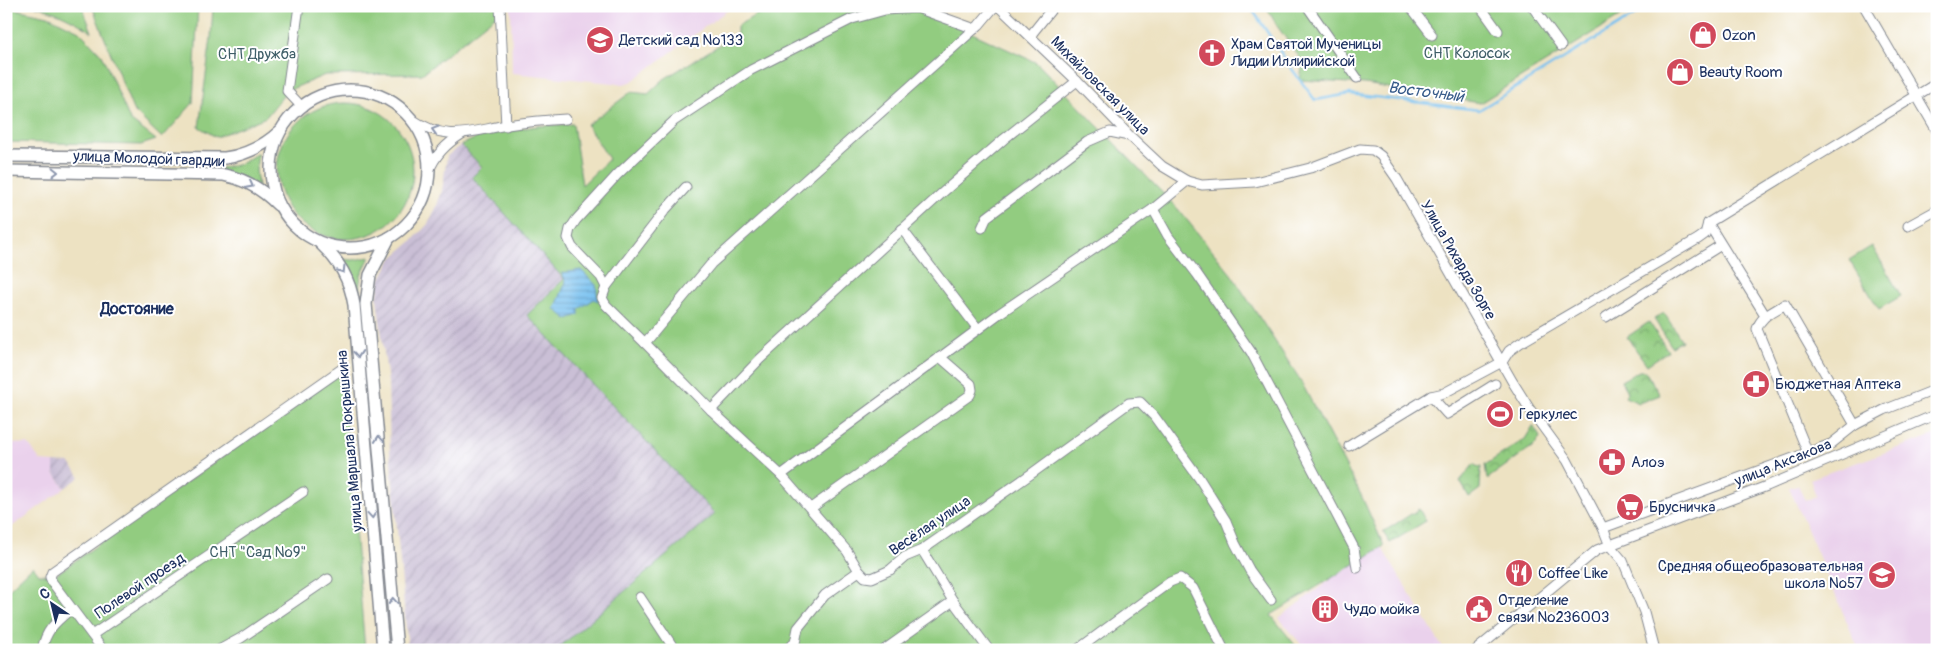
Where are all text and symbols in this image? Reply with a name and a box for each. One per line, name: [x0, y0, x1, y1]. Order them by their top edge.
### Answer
shop icon: Ozon: [1688, 20, 1718, 50]
school or university icon: Детский сад №133: [585, 25, 615, 55]
place label: Ozon: [1722, 26, 1756, 45]
place label: Детский сад №133: [618, 31, 743, 50]
street label: Михайловская улица: [1046, 32, 1154, 140]
place label: Храм Святой Мученицы Лидии Иллирийской: [1230, 35, 1381, 71]
church icon: Храм Святой Мученицы Лидии Иллирийской: [1197, 38, 1227, 68]
park label: СНТ Колосок: [1424, 44, 1510, 63]
park label: СНТ Дружба: [218, 45, 296, 64]
shop icon: Beauty Room: [1665, 57, 1695, 87]
place label: Beauty Room: [1699, 63, 1782, 82]
water label: Восточный: [1387, 77, 1466, 107]
one-way arrow: [431, 126, 439, 136]
street label: улица Молодой гвардии: [72, 147, 226, 171]
one-way arrow: [51, 166, 59, 177]
one-way arrow: [245, 179, 254, 189]
street label: Улица Рихарда Зорге: [1416, 197, 1500, 324]
one-way arrow: [336, 264, 345, 273]
district label: Достояние: [99, 299, 175, 319]
street label: улица Маршала Покрышкина: [333, 349, 367, 534]
one-way arrow: [352, 350, 363, 358]
pharmacy icon: Бюджетная Аптека: [1741, 369, 1771, 399]
place label: Бюджетная Аптека: [1775, 375, 1901, 394]
sports icon: Геркулес: [1485, 399, 1515, 429]
place label: Геркулес: [1519, 405, 1578, 424]
one-way arrow: [374, 435, 385, 443]
street label: улица Аксакова: [1731, 435, 1834, 491]
pharmacy icon: Алоэ: [1597, 447, 1627, 477]
place label: Алоэ: [1631, 453, 1665, 472]
street label: Весёлая улица: [886, 492, 974, 560]
supermarket icon: Брусничка: [1615, 492, 1645, 522]
place label: Брусничка: [1649, 498, 1716, 517]
one-way arrow: [366, 512, 377, 520]
park label: СНТ "Сад №9": [210, 543, 306, 562]
street label: Полевой проезд: [91, 549, 189, 623]
place label: Средняя общеобразовательная школа №57: [1658, 557, 1863, 593]
restaurant icon: Coffee Like: [1504, 558, 1534, 588]
school or university icon: Средняя общеобразовательная школа №57: [1867, 560, 1897, 590]
place label: Coffee Like: [1538, 564, 1609, 583]
north arrow: [28, 578, 78, 628]
text: С: [36, 584, 54, 603]
place label: Отделение связи №236003: [1498, 591, 1609, 627]
building icon: Чудо мойка: [1310, 594, 1340, 624]
public building icon: Отделение связи №236003: [1464, 594, 1494, 624]
one-way arrow: [388, 597, 399, 605]
place label: Чудо мойка: [1344, 600, 1420, 619]

